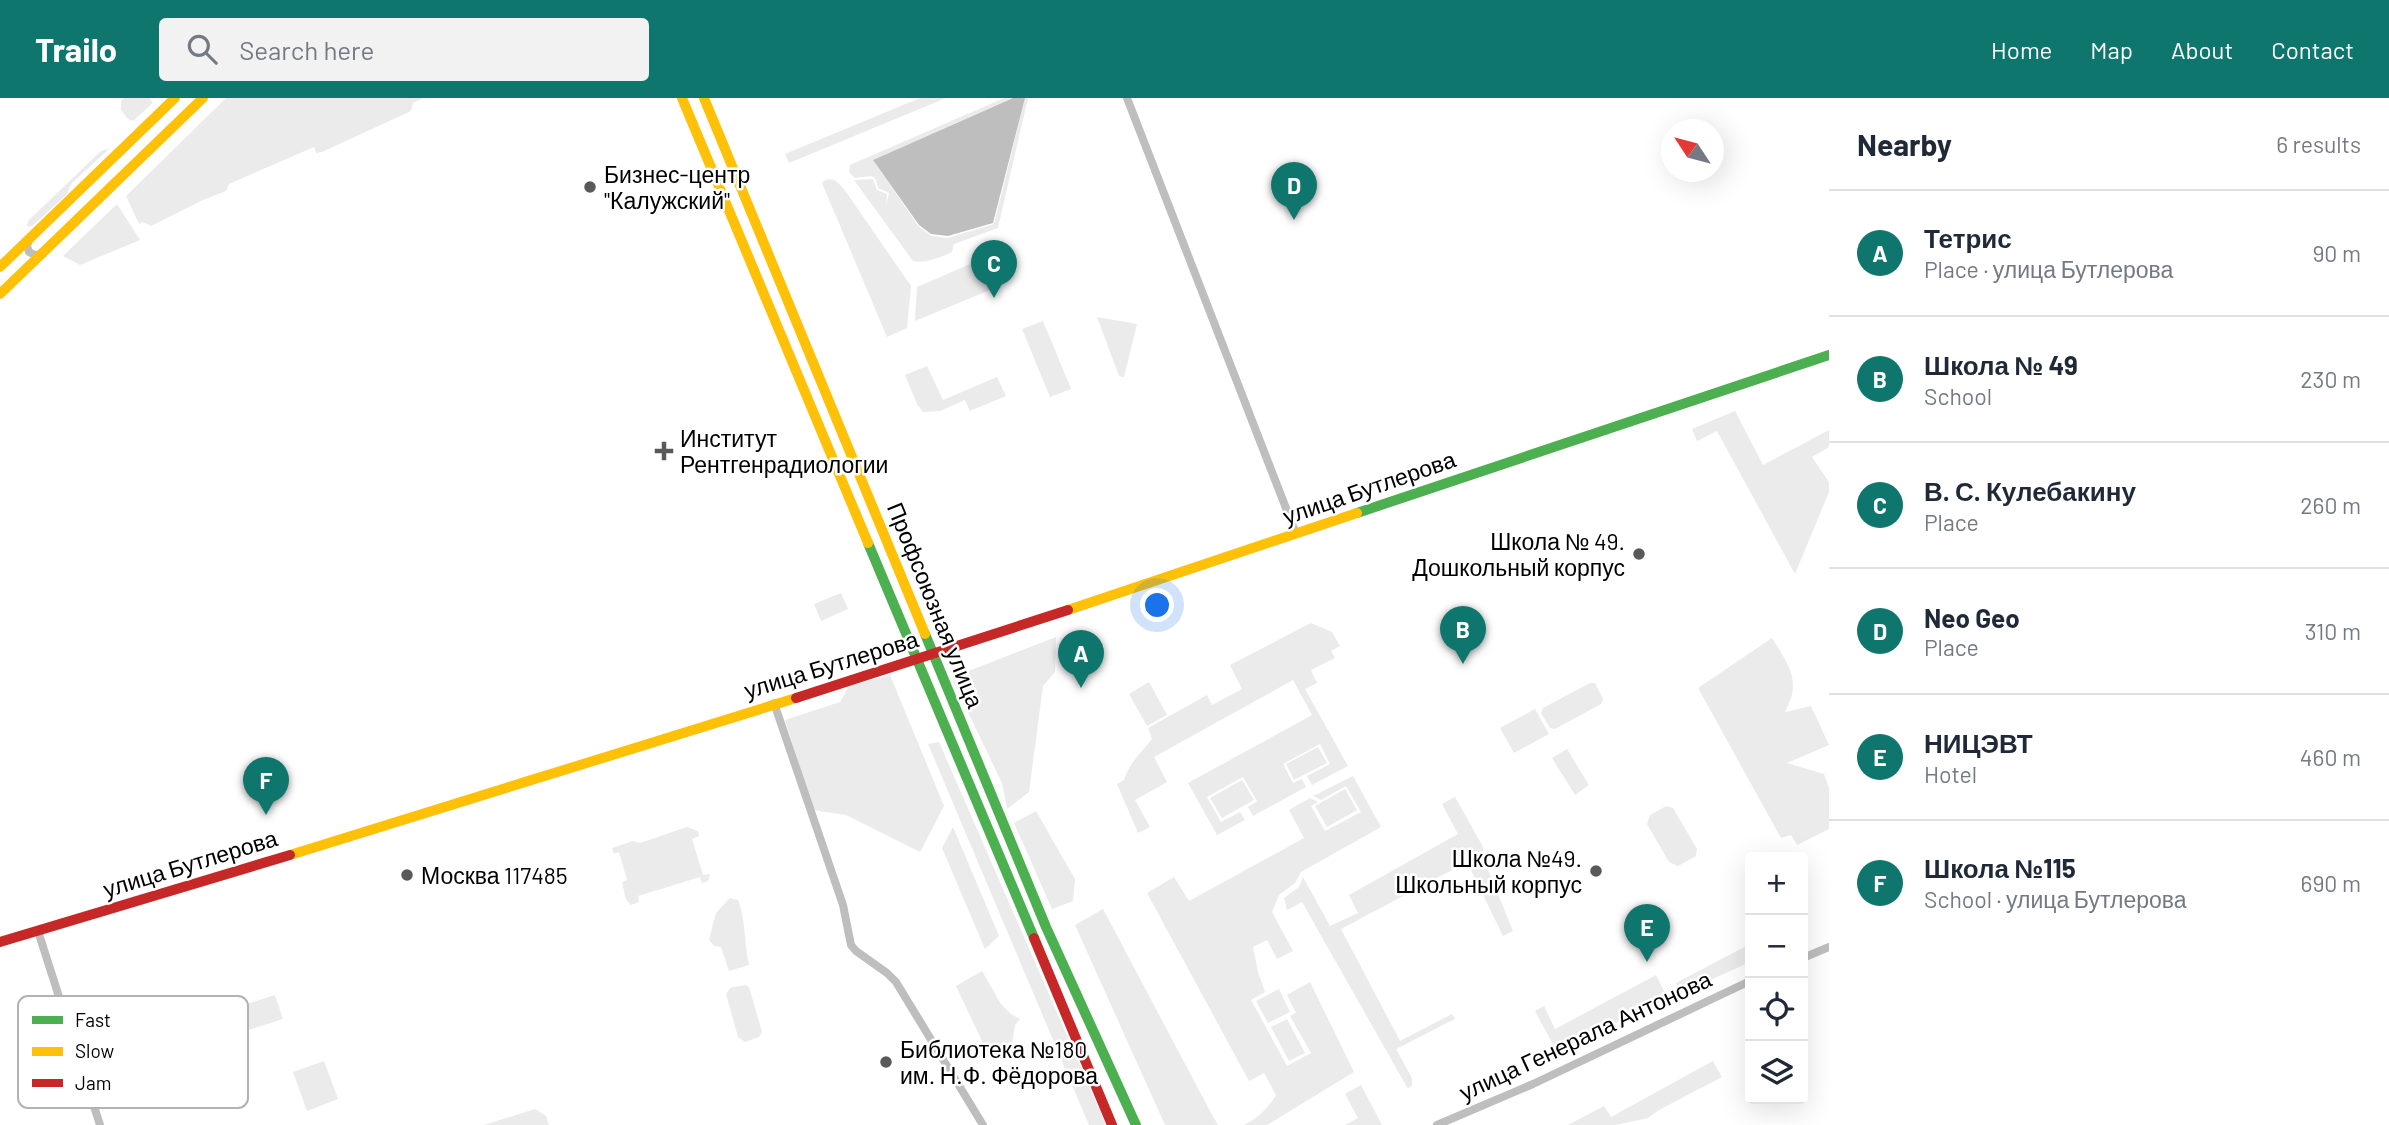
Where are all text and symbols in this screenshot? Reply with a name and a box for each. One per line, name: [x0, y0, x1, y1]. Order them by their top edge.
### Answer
search box: [159, 18, 649, 81]
text: Trailo: [35, 29, 117, 69]
icon: search: [183, 30, 221, 68]
text: Search here: [239, 34, 374, 65]
text: Home: [1991, 35, 2052, 64]
text: Map: [2090, 35, 2133, 64]
text: About: [2171, 35, 2233, 64]
text: Contact: [2271, 35, 2354, 64]
north arrow: [1661, 119, 1724, 182]
text: Nearby: [1857, 126, 1952, 162]
text: 6 results: [2276, 130, 2361, 158]
place label: Бизнес-центр "Калужский": [604, 160, 750, 214]
pin: D: [1271, 162, 1317, 220]
marker: Бизнес-центр "Калужский": [582, 179, 598, 195]
text: Тетрис: [1924, 222, 2012, 253]
text: A: [1872, 239, 1888, 267]
text: 90 m: [2312, 239, 2361, 267]
pin: C: [971, 240, 1017, 298]
text: Place · улица Бутлерова: [1924, 255, 2173, 283]
text: Школа № 49: [1924, 349, 2078, 380]
text: B: [1873, 365, 1887, 393]
text: 230 m: [2300, 365, 2361, 393]
text: School: [1924, 382, 1992, 410]
place label: Институт Рентгенрадиологии: [680, 424, 888, 478]
marker: Институт Рентгенрадиологии: [654, 441, 674, 461]
street label: улица Бутлерова: [1279, 444, 1459, 530]
text: В. С. Кулебакину: [1924, 475, 2136, 506]
text: C: [1873, 491, 1887, 519]
text: 260 m: [2300, 491, 2361, 519]
street label: Профсоюзная улица: [882, 498, 990, 712]
text: Place: [1924, 508, 1979, 536]
place label: Школа № 49. Дошкольный корпус: [1412, 527, 1625, 581]
marker: Школа № 49. Дошкольный корпус: [1631, 546, 1647, 562]
your location: [1140, 588, 1174, 622]
text: Neo Geo: [1924, 602, 2020, 633]
pin: B: [1440, 606, 1486, 664]
text: D: [1873, 617, 1887, 645]
text: 310 m: [2305, 617, 2361, 645]
street label: улица Бутлерова: [741, 624, 922, 704]
pin: A: [1058, 630, 1104, 688]
text: Place: [1924, 633, 1979, 661]
text: НИЦЭВТ: [1924, 727, 2033, 758]
text: E: [1873, 743, 1887, 771]
text: 460 m: [2300, 743, 2361, 771]
pin: F: [243, 757, 289, 815]
text: Hotel: [1924, 760, 1977, 788]
street label: улица Бутлерова: [100, 823, 281, 903]
place label: Школа №49. Школьный корпус: [1395, 844, 1582, 898]
map controls: [1745, 852, 1808, 1104]
button: +: [1745, 852, 1808, 915]
text: Школа №115: [1924, 852, 2076, 883]
place label: Москва 117485: [421, 861, 568, 889]
marker: Школа №49. Школьный корпус: [1588, 863, 1604, 879]
marker: Москва 117485: [399, 867, 415, 883]
text: F: [1874, 869, 1886, 897]
text: 690 m: [2301, 869, 2361, 897]
text: School · улица Бутлерова: [1924, 885, 2187, 913]
pin: E: [1624, 904, 1670, 962]
button: −: [1745, 915, 1808, 978]
street label: улица Генерала Антонова: [1455, 964, 1716, 1106]
button: locate: [1745, 978, 1808, 1041]
legend: [18, 996, 248, 1108]
text: Fast: [75, 1008, 111, 1031]
place label: Библиотека №180 им. Н.Ф. Фёдорова: [900, 1035, 1098, 1089]
text: Slow: [75, 1039, 114, 1062]
button: layers: [1745, 1041, 1808, 1104]
marker: Библиотека №180 им. Н.Ф. Фёдорова: [878, 1054, 894, 1070]
text: Jam: [75, 1071, 111, 1094]

